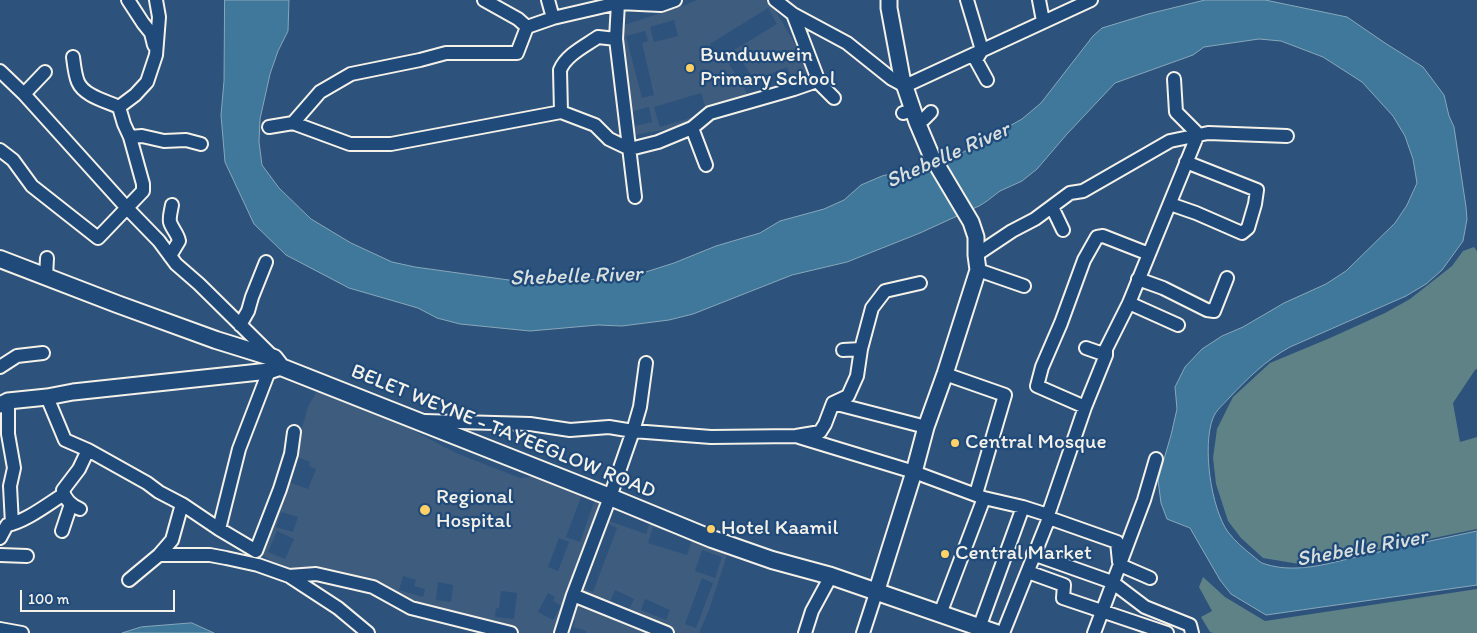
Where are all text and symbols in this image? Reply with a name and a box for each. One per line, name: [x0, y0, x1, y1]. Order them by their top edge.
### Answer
place label: Bunduuwein Primary School: [700, 43, 836, 93]
marker: Bunduuwein Primary School: [684, 62, 696, 74]
water label: Shebelle River: [882, 117, 1014, 195]
water label: Shebelle River: [509, 261, 643, 293]
street label: BELET WEYNE - TAYEEGLOW ROAD: [347, 359, 659, 505]
place label: Central Mosque: [965, 430, 1106, 456]
marker: Central Mosque: [949, 437, 961, 449]
place label: Regional Hospital: [436, 485, 513, 535]
marker: Regional Hospital: [418, 503, 432, 517]
place label: Hotel Kaamil: [721, 516, 838, 542]
marker: Hotel Kaamil: [705, 523, 717, 535]
water label: Shebelle River: [1294, 525, 1430, 573]
place label: Central Market: [955, 541, 1092, 567]
marker: Central Market: [939, 548, 951, 560]
scale bar: [22, 580, 178, 612]
text: 100 m: [28, 590, 69, 608]

